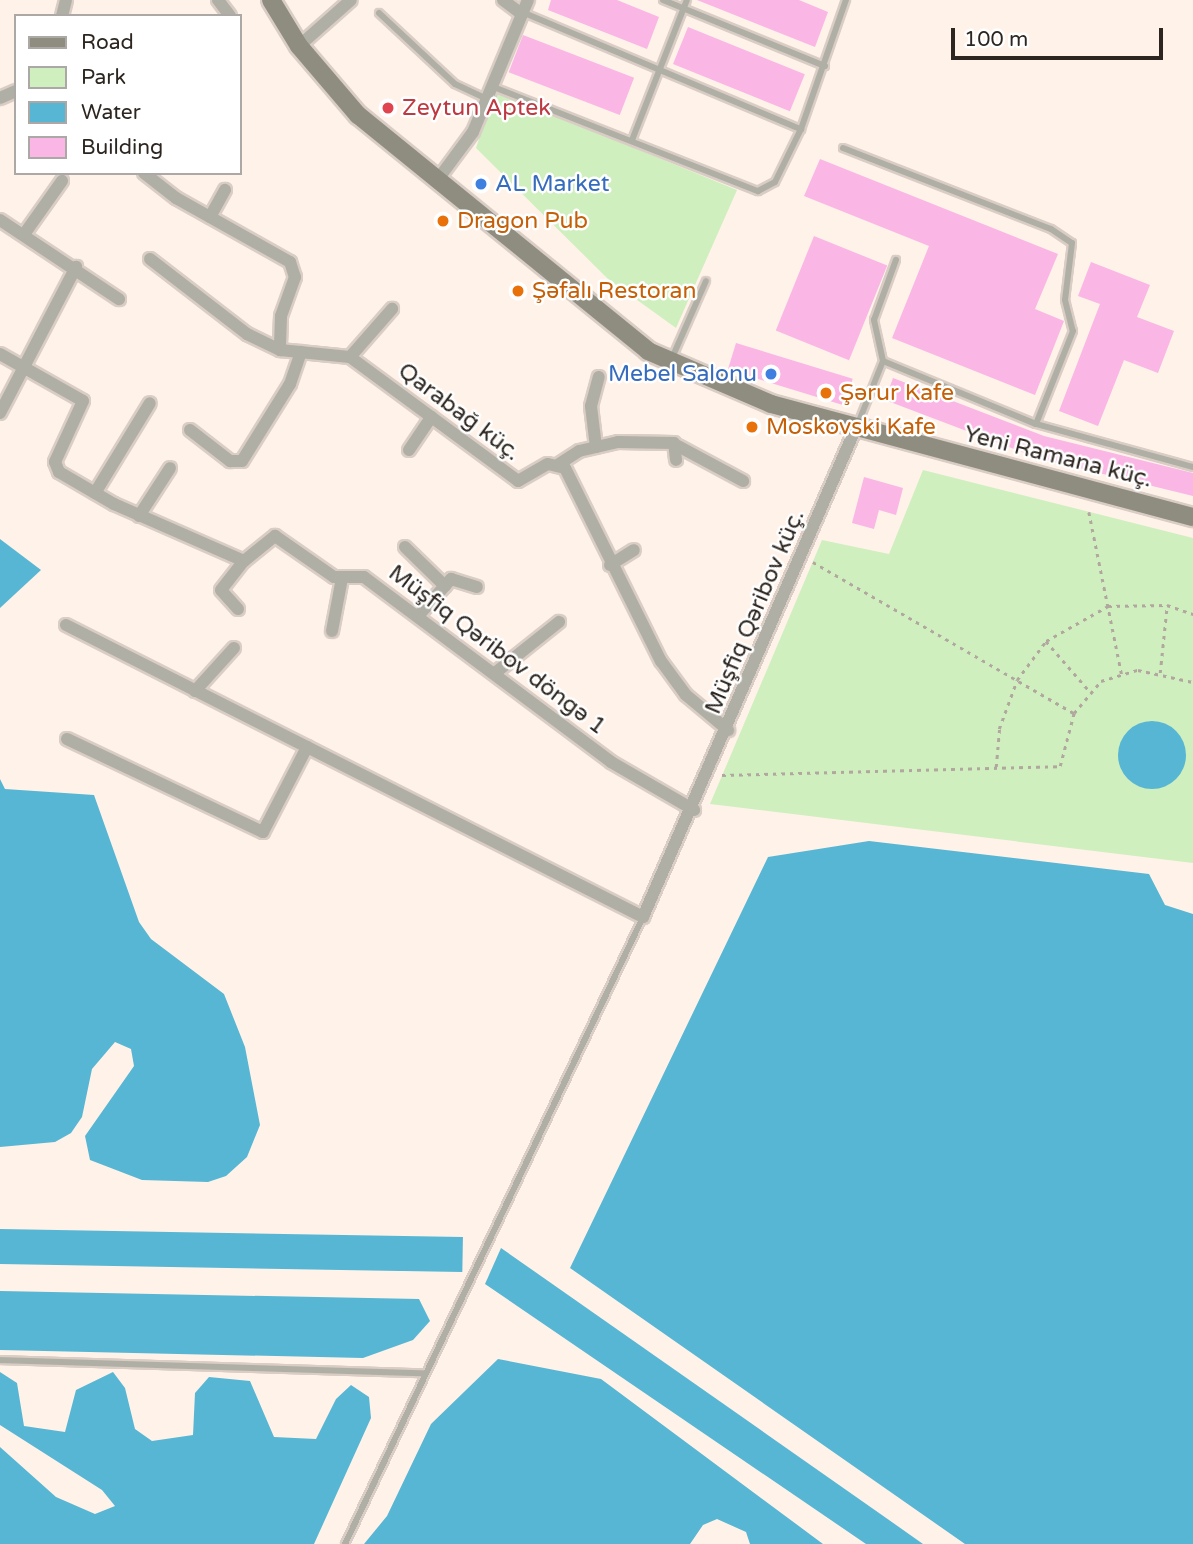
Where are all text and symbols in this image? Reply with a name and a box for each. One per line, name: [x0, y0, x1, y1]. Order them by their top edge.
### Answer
legend: [14, 14, 242, 175]
scale bar: [955, 14, 1167, 58]
text: 100 m: [964, 27, 1028, 52]
text: Road: [81, 30, 134, 55]
text: Park: [81, 65, 126, 90]
place label: Zeytun Aptek: [402, 94, 551, 122]
text: Water: [81, 100, 141, 125]
marker: Zeytun Aptek: [380, 100, 396, 116]
text: Building: [81, 135, 163, 160]
place label: AL Market: [495, 170, 609, 198]
marker: AL Market: [473, 176, 489, 192]
place label: Dragon Pub: [457, 207, 588, 235]
marker: Dragon Pub: [435, 213, 451, 229]
place label: Şəfalı Restoran: [532, 277, 697, 305]
marker: Şəfalı Restoran: [510, 283, 526, 299]
street label: Qarabağ küç.: [392, 357, 526, 467]
place label: Mebel Salonu: [608, 360, 757, 388]
marker: Mebel Salonu: [763, 366, 779, 382]
place label: Şərur Kafe: [840, 379, 954, 407]
marker: Şərur Kafe: [818, 385, 834, 401]
place label: Moskovski Kafe: [766, 413, 936, 441]
marker: Moskovski Kafe: [744, 419, 760, 435]
street label: Yeni Ramana küç.: [961, 420, 1155, 494]
street label: Müşfiq Qəribov küç.: [699, 506, 811, 718]
street label: Müşfiq Qəribov döngə 1: [383, 559, 611, 741]

